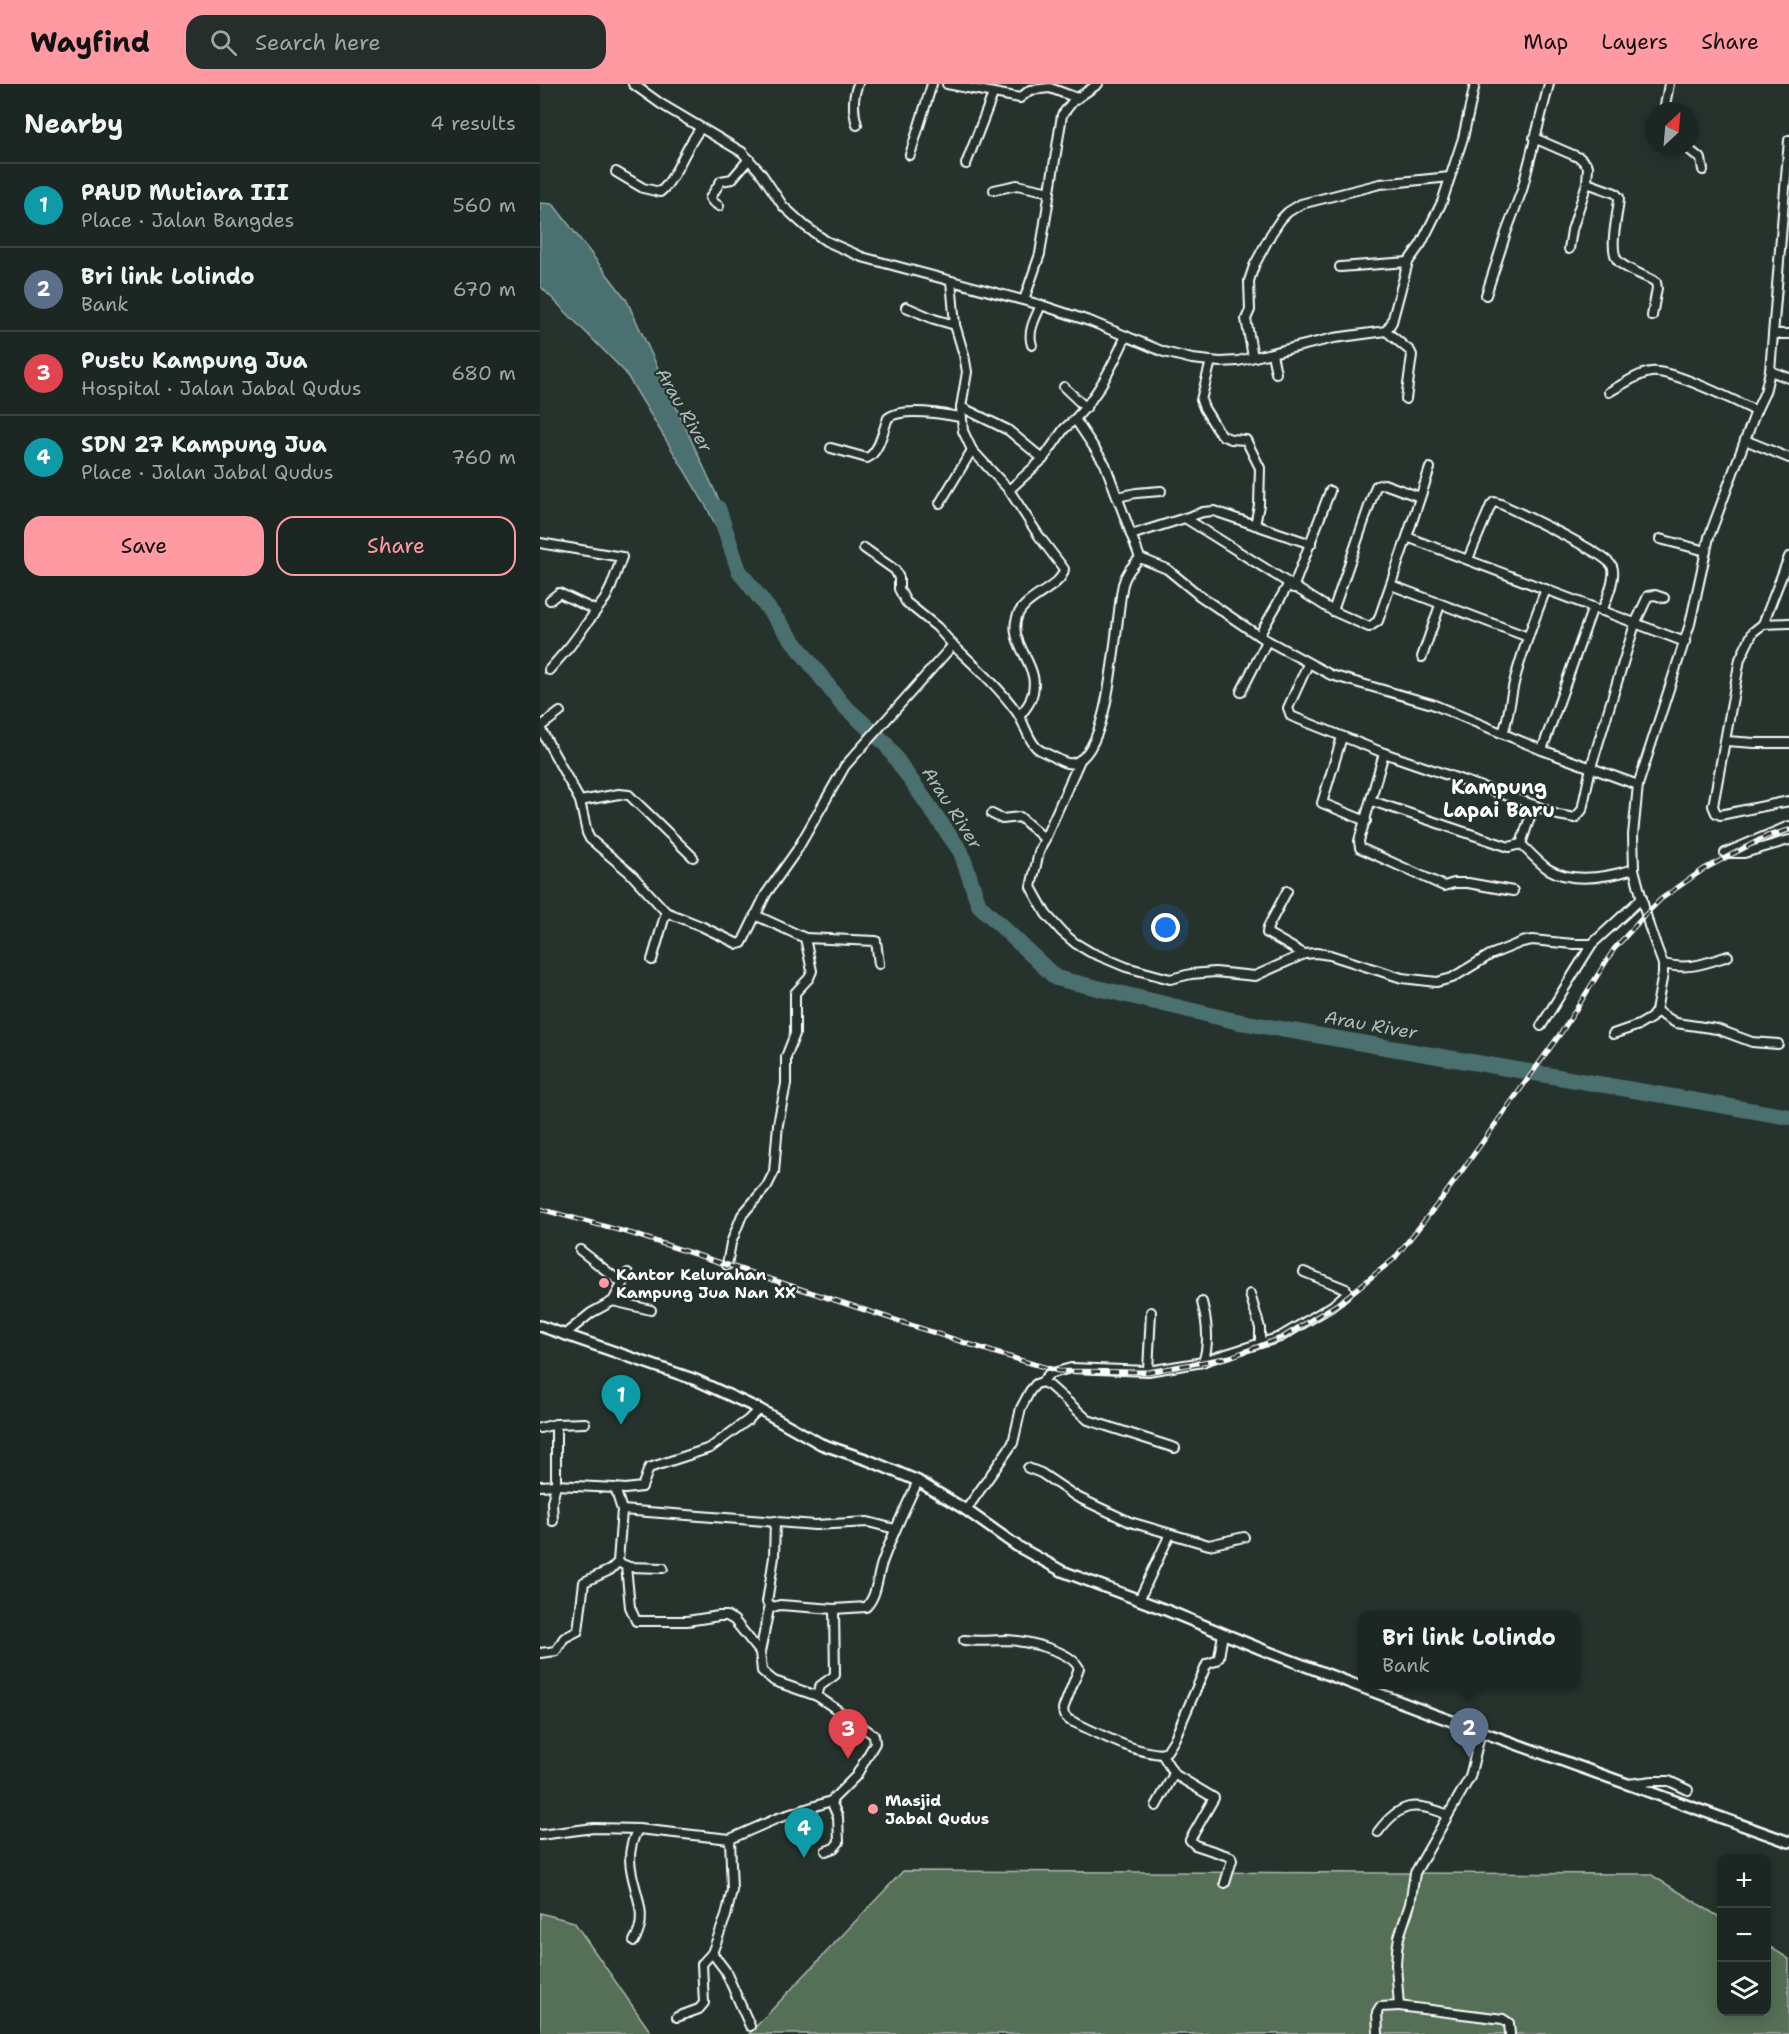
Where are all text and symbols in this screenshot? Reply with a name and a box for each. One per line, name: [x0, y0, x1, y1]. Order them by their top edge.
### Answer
search box: [186, 15, 606, 69]
text: Wayfind: [30, 23, 150, 61]
icon: search: [207, 26, 240, 59]
text: Search here: [255, 28, 381, 57]
text: Map: [1523, 28, 1568, 56]
text: Layers: [1601, 28, 1668, 56]
text: Share: [1701, 28, 1759, 56]
north arrow: [1645, 102, 1699, 156]
text: Nearby: [24, 106, 123, 141]
text: 4 results: [430, 110, 516, 136]
text: PAUD Mutiara III: [81, 178, 289, 207]
text: 1: [39, 192, 48, 218]
text: 560 m: [453, 192, 516, 218]
text: Place · Jalan Bangdes: [81, 207, 295, 233]
text: Bri link Lolindo: [81, 262, 255, 291]
text: 2: [37, 276, 51, 302]
text: 670 m: [453, 276, 516, 302]
text: Bank: [81, 291, 129, 317]
text: Pustu Kampung Jua: [81, 346, 308, 375]
text: 3: [37, 360, 51, 386]
text: 680 m: [451, 360, 516, 386]
water label: Arau River: [650, 363, 718, 457]
text: Hospital · Jalan Jabal Qudus: [81, 375, 362, 401]
text: SDN 27 Kampung Jua: [81, 430, 327, 459]
text: 4: [37, 444, 51, 470]
text: 760 m: [451, 444, 516, 470]
text: Place · Jalan Jabal Qudus: [81, 459, 334, 485]
button: Save: [24, 516, 264, 576]
button: Share: [276, 516, 516, 576]
water label: Arau River: [916, 762, 988, 854]
district label: Kampung Lapai Baru: [1443, 774, 1555, 823]
your location: [1151, 913, 1180, 942]
water label: Arau River: [1323, 1005, 1420, 1045]
place label: Kantor Kelurahan Kampung Jua Nan XX: [616, 1264, 796, 1303]
marker: Kantor Kelurahan Kampung Jua Nan XX: [597, 1276, 611, 1290]
pin: 1: [602, 1376, 640, 1425]
popup: [1358, 1611, 1580, 1689]
text: Bri link Lolindo: [1382, 1623, 1556, 1652]
text: Bank: [1382, 1652, 1430, 1678]
pin: 2: [1450, 1708, 1488, 1758]
pin: 3: [828, 1710, 868, 1759]
place label: Masjid Jabal Qudus: [885, 1790, 989, 1829]
marker: Masjid Jabal Qudus: [866, 1802, 880, 1816]
pin: 4: [784, 1808, 824, 1858]
map controls: [1717, 1854, 1771, 2016]
button: +: [1717, 1854, 1771, 1908]
button: −: [1717, 1908, 1771, 1962]
button: layers: [1717, 1962, 1771, 2016]

